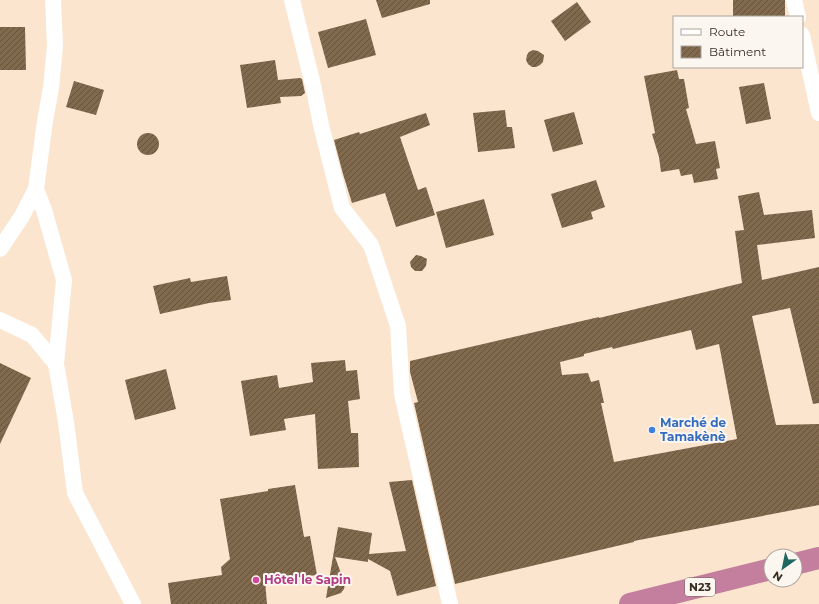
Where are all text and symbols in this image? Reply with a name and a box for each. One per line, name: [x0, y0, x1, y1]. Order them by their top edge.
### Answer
legend: [673, 16, 803, 68]
text: Route: [709, 24, 745, 39]
text: Bâtiment: [709, 44, 766, 59]
place label: Marché de Tamakènè: [660, 415, 727, 444]
marker: Marché de Tamakènè: [647, 425, 657, 435]
north arrow: [763, 548, 803, 588]
text: N: [770, 568, 785, 585]
place label: Hôtel le Sapin: [264, 572, 351, 587]
marker: Hôtel le Sapin: [251, 575, 261, 585]
road number: N23: [685, 578, 715, 596]

